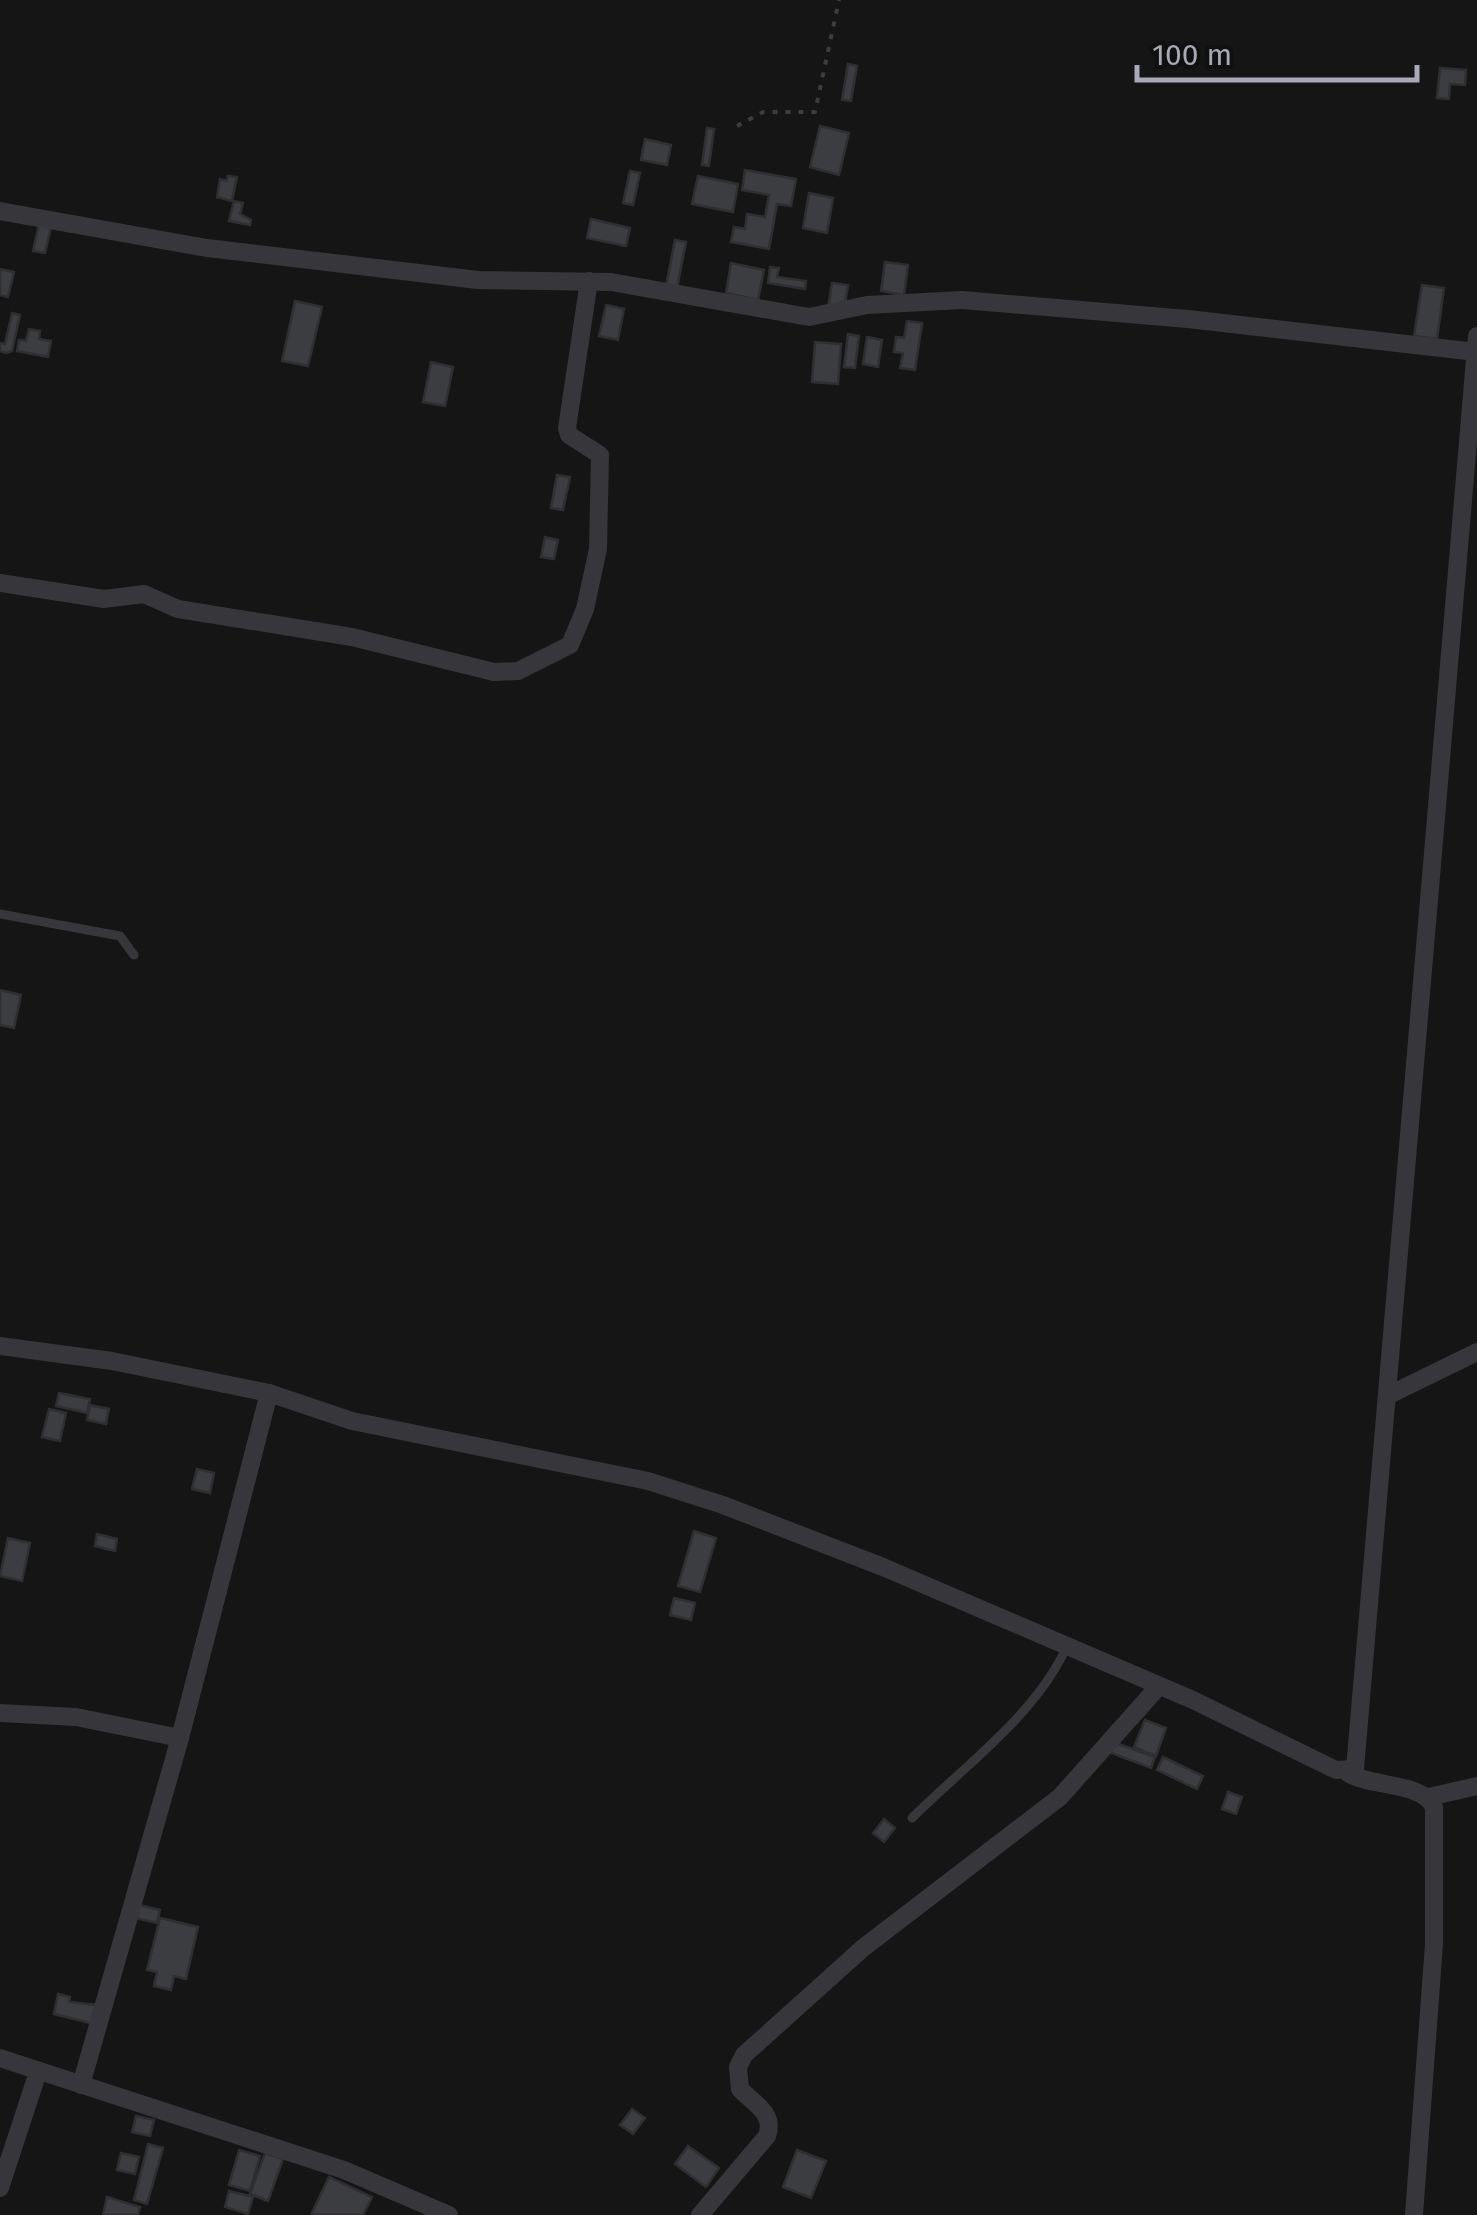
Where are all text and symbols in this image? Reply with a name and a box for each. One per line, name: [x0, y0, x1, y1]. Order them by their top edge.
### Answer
scale bar: [1137, 20, 1417, 82]
text: 100 m: [1152, 37, 1232, 73]

